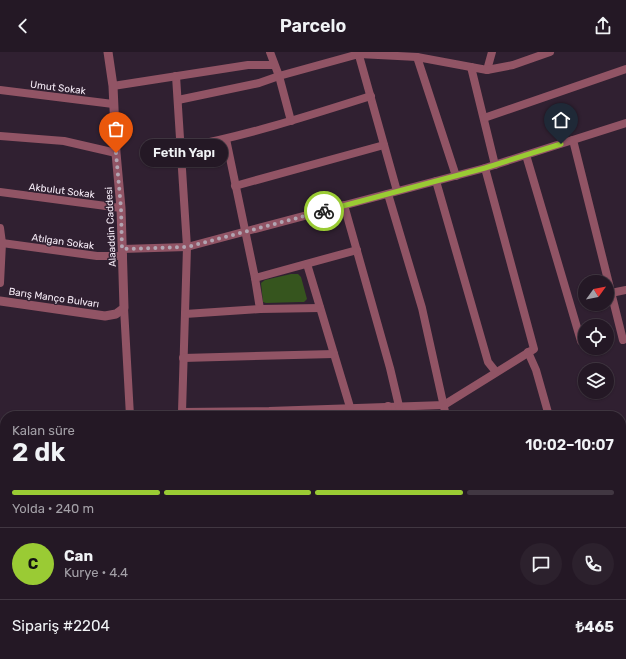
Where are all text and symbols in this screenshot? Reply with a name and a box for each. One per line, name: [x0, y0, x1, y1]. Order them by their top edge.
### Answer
icon: back: [12, 15, 34, 37]
text: Parcelo: [280, 15, 346, 37]
icon: share: [592, 15, 614, 37]
street label: Umut Sokak: [29, 79, 87, 97]
pin: [544, 103, 578, 144]
icon: home: [550, 109, 572, 131]
pin: [99, 112, 133, 153]
icon: bag: [105, 118, 127, 140]
callout: Fetih Yapı: [140, 139, 228, 167]
text: Fetih Yapı: [153, 145, 215, 160]
street label: Akbulut Sokak: [28, 181, 96, 201]
street label: Alaaddin Caddesi: [103, 187, 119, 267]
courier: [304, 191, 344, 231]
icon: bike: [313, 200, 335, 222]
street label: Atılgan Sokak: [31, 232, 96, 252]
north arrow: [578, 275, 614, 311]
map controls: [578, 275, 614, 399]
street label: Barış Manço Bulvarı: [8, 286, 100, 310]
button: locate: [578, 319, 614, 355]
button: layers: [578, 363, 614, 399]
text: Kalan süre: [12, 423, 75, 438]
text: 10:02–10:07: [525, 436, 614, 454]
text: 2 dk: [12, 437, 65, 468]
text: Yolda · 240 m: [12, 501, 94, 516]
button: chat: [520, 543, 562, 585]
button: phone: [572, 543, 614, 585]
text: Can: [64, 547, 93, 565]
text: C: [28, 555, 38, 573]
text: Kurye · 4.4: [64, 565, 128, 580]
text: Sipariş #2204: [12, 617, 110, 635]
text: ₺465: [576, 618, 614, 636]

